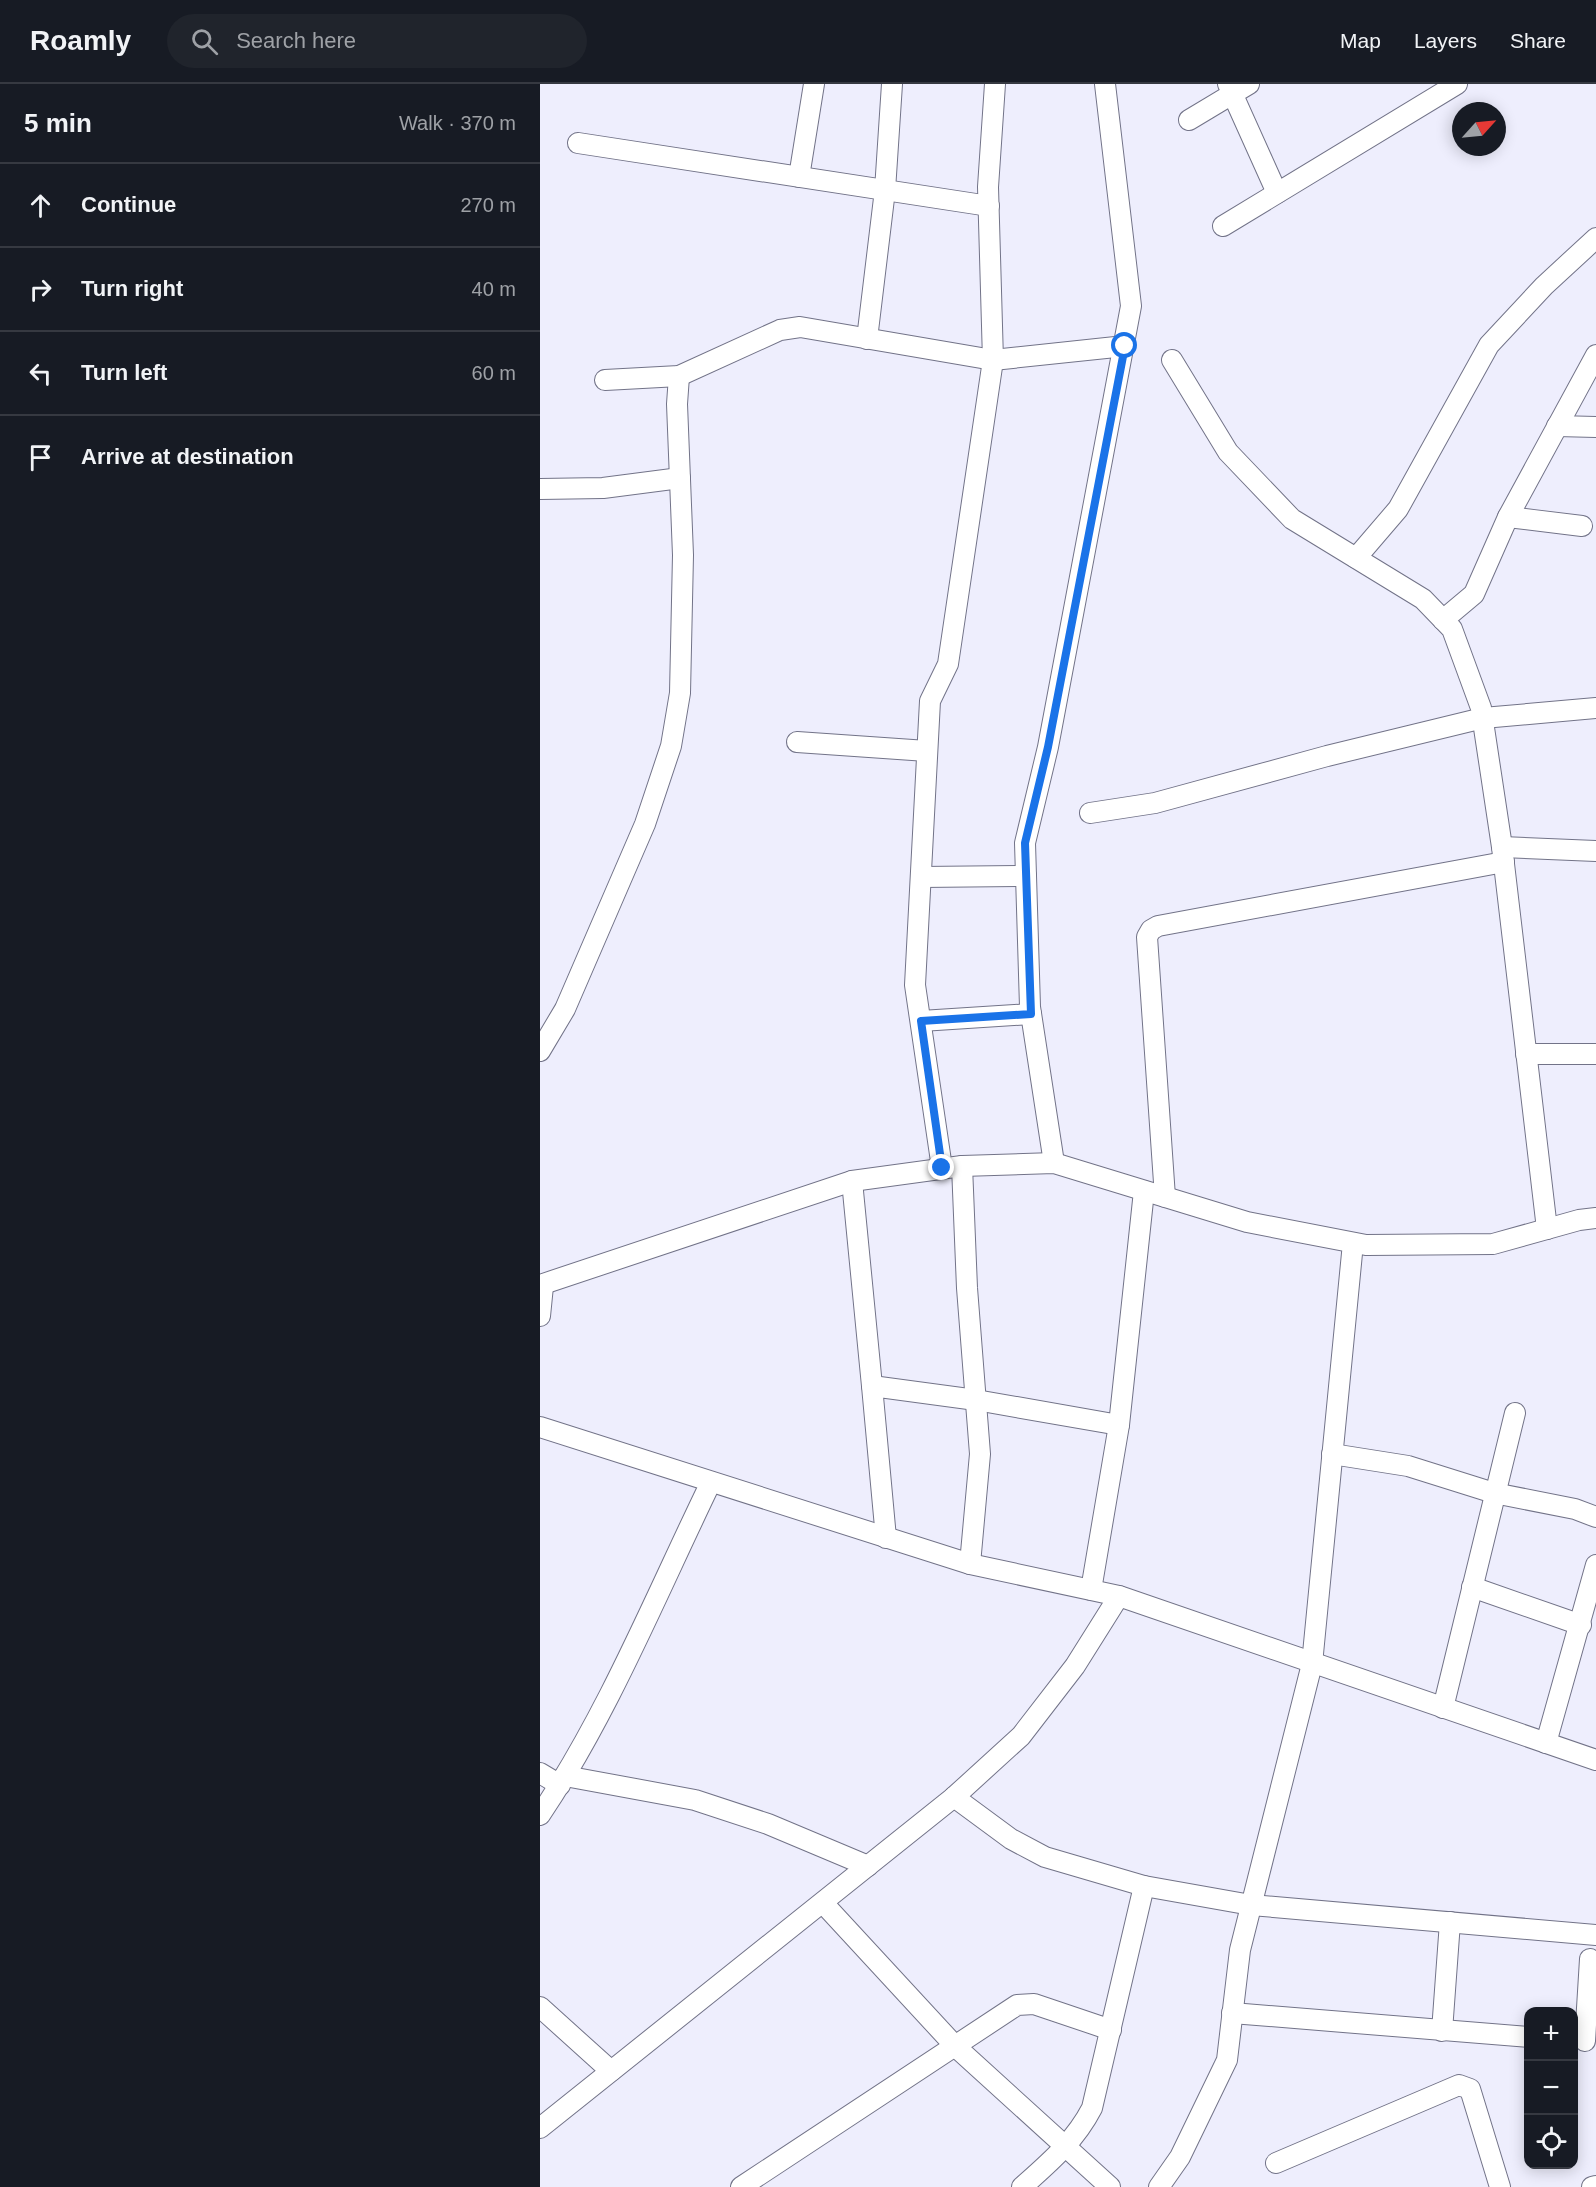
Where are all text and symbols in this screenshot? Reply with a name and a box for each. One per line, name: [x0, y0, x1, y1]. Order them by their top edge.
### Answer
search box: [167, 14, 587, 68]
text: Roamly: [30, 25, 131, 56]
icon: search: [188, 25, 221, 58]
text: Search here: [236, 28, 356, 53]
text: Map: [1340, 29, 1381, 52]
text: Layers: [1414, 29, 1477, 52]
text: Share: [1510, 29, 1566, 52]
north arrow: [1452, 102, 1506, 156]
text: 5 min: [24, 108, 92, 138]
text: Walk · 370 m: [399, 112, 516, 134]
icon: ahead: [24, 189, 57, 222]
text: Continue: [81, 192, 176, 217]
text: 270 m: [460, 194, 516, 216]
icon: right: [24, 273, 57, 306]
text: Turn right: [81, 276, 183, 301]
text: 40 m: [472, 278, 516, 300]
route start: [1111, 332, 1137, 358]
icon: left: [24, 357, 57, 390]
text: Turn left: [81, 360, 167, 385]
text: 60 m: [472, 362, 516, 384]
icon: arrive: [24, 441, 57, 474]
text: Arrive at destination: [81, 444, 294, 469]
route end: [928, 1154, 954, 1180]
map controls: [1524, 2007, 1578, 2169]
button: +: [1524, 2007, 1578, 2061]
button: −: [1524, 2061, 1578, 2115]
button: locate: [1524, 2115, 1578, 2169]

